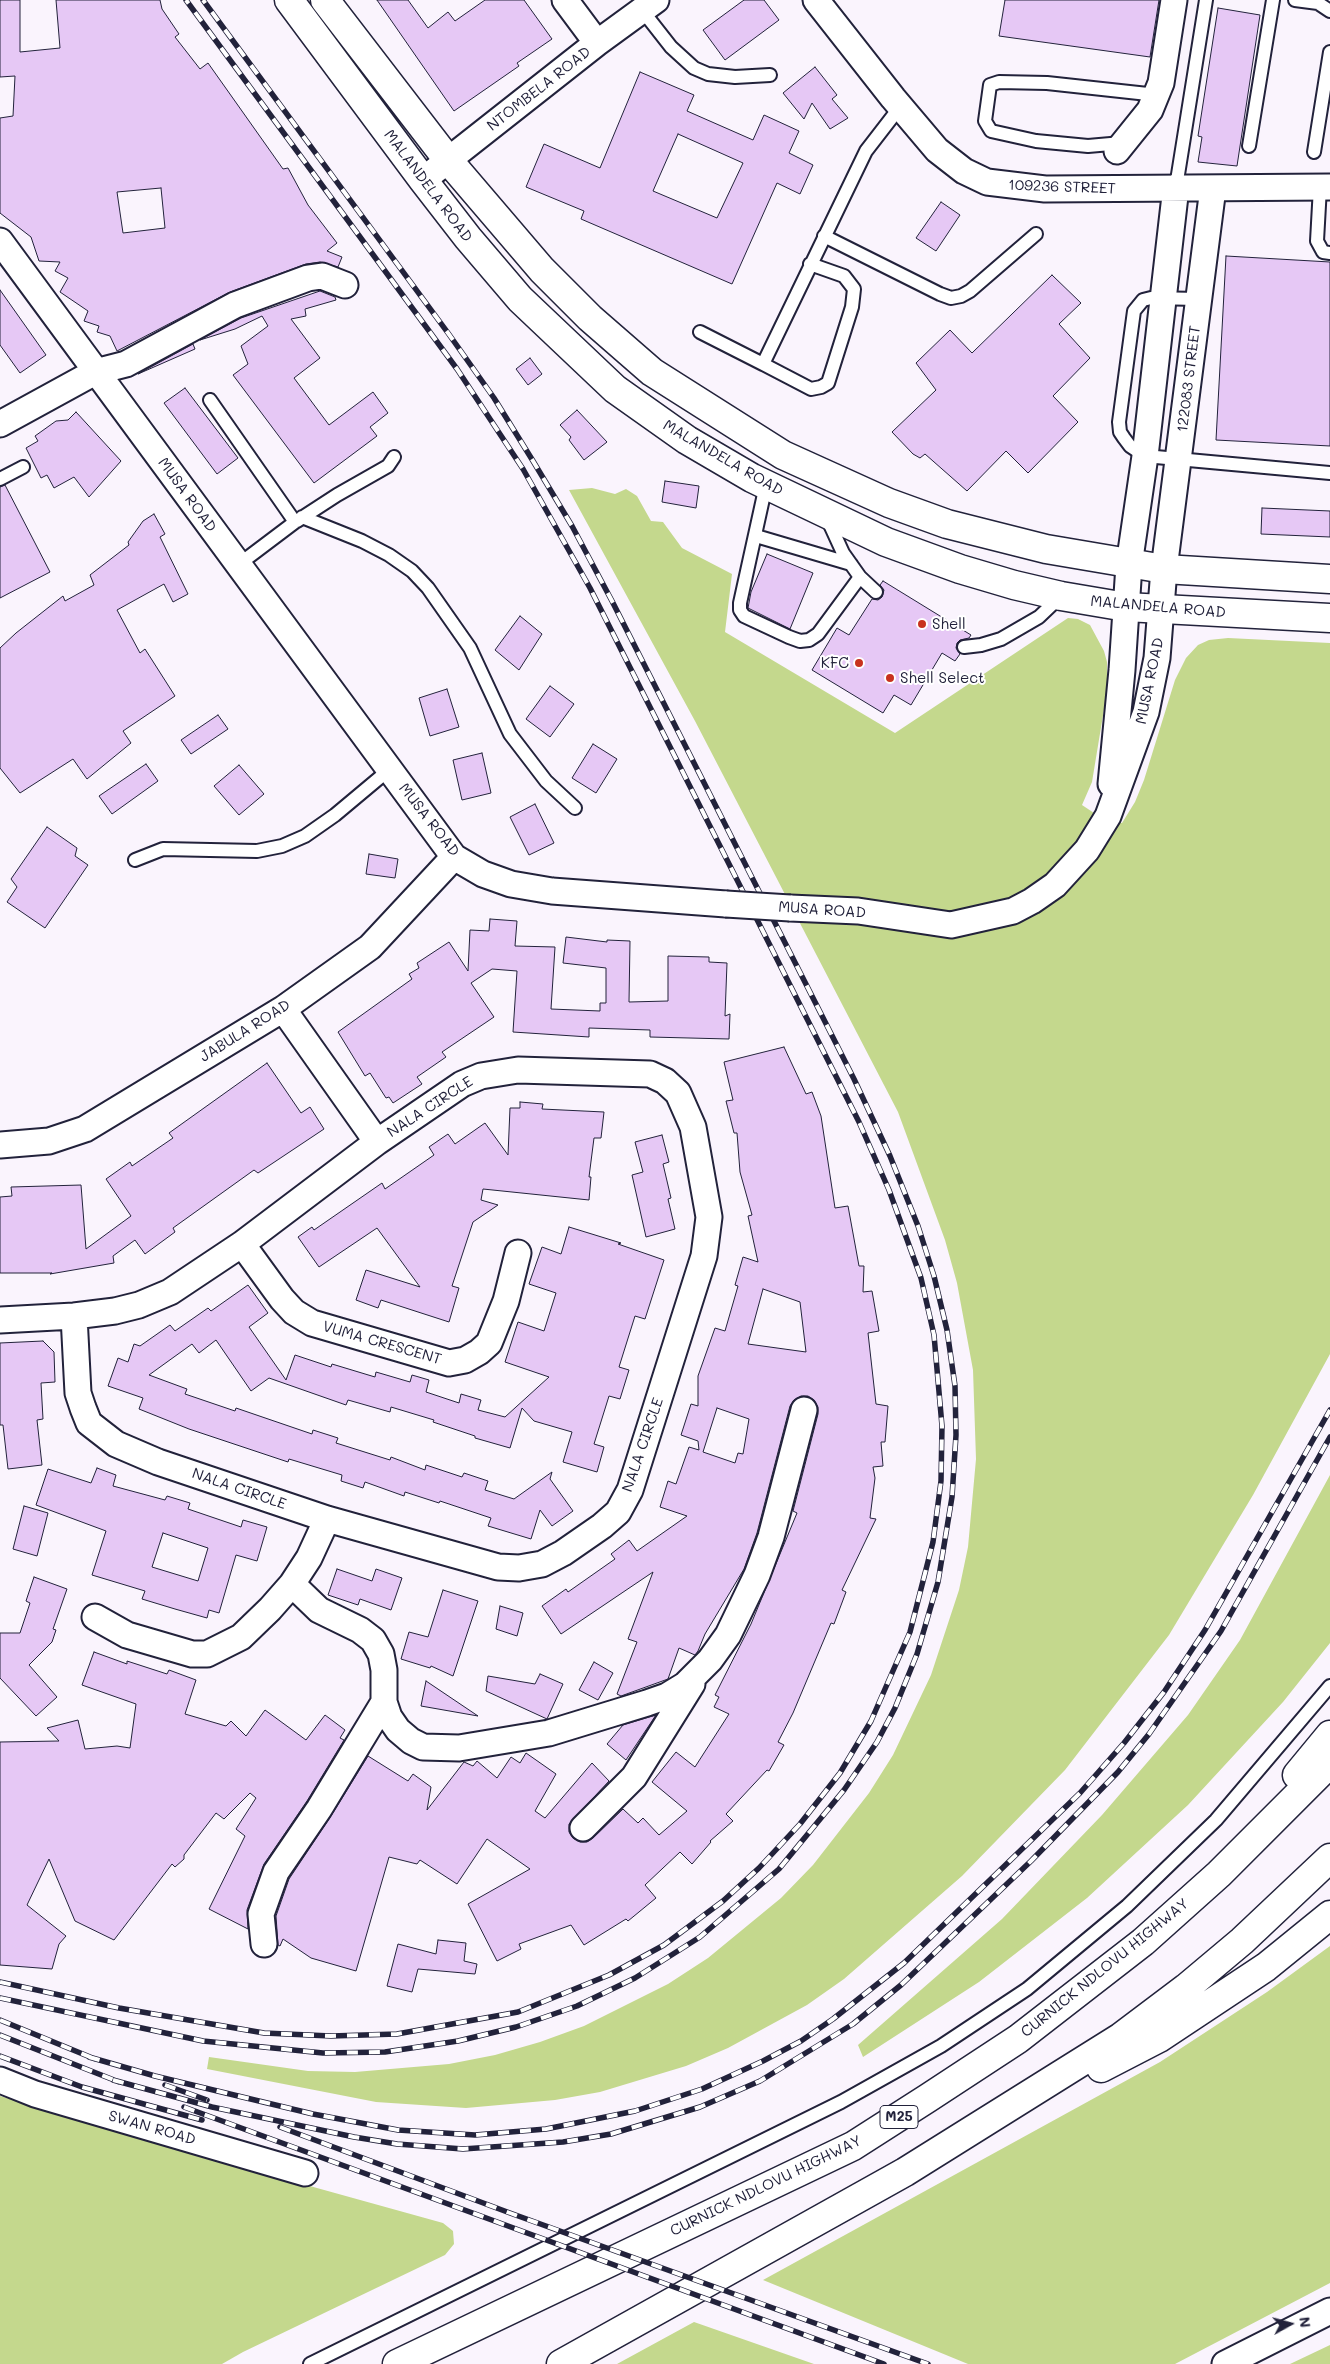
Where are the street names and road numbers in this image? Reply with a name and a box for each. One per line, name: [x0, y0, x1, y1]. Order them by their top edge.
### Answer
street label: NTOMBELA ROAD: [484, 43, 594, 135]
street label: MALANDELA ROAD: [380, 126, 476, 246]
street label: 109236 STREET: [1008, 176, 1116, 198]
street label: 122083 STREET: [1174, 325, 1204, 433]
street label: MALANDELA ROAD: [660, 416, 786, 500]
street label: MUSA ROAD: [154, 454, 220, 536]
street label: MALANDELA ROAD: [1090, 592, 1226, 622]
street label: MUSA ROAD: [1132, 636, 1168, 726]
street label: MUSA ROAD: [395, 780, 463, 860]
street label: MUSA ROAD: [778, 898, 866, 922]
street label: JABULA ROAD: [196, 996, 294, 1066]
street label: NALA CIRCLE: [384, 1073, 476, 1141]
street label: VUMA CRESCENT: [320, 1317, 444, 1369]
street label: NALA CIRCLE: [618, 1395, 668, 1495]
street label: NALA CIRCLE: [189, 1464, 289, 1514]
street label: CURNICK NDLOVU HIGHWAY: [1017, 1895, 1193, 2041]
road number: M25: [880, 2106, 918, 2128]
street label: SWAN ROAD: [106, 2107, 198, 2149]
street label: CURNICK NDLOVU HIGHWAY: [667, 2132, 865, 2240]

